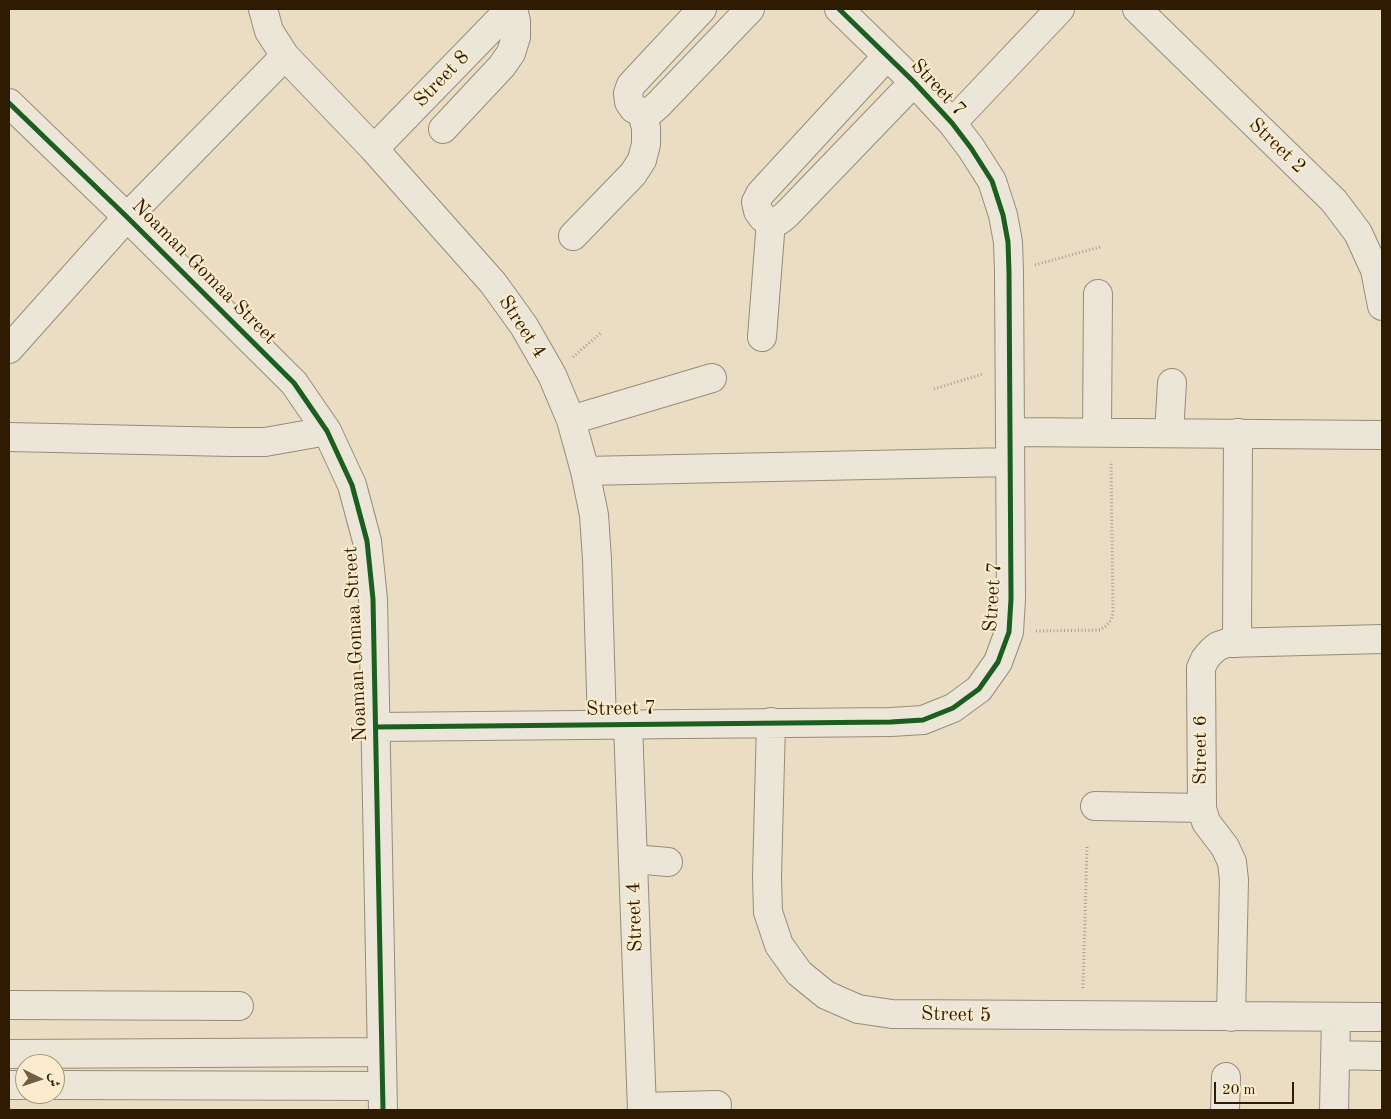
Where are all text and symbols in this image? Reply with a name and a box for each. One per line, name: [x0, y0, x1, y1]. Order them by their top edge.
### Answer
street label: Street 8: [409, 45, 475, 113]
street label: Street 7: [905, 54, 971, 122]
street label: Street 2: [1243, 113, 1311, 179]
street label: Noaman Gomaa Street: [126, 194, 282, 350]
street label: Street 4: [493, 291, 551, 363]
street label: Noaman Gomaa Street: [339, 546, 373, 742]
street label: Street 7: [979, 561, 1007, 633]
street label: Street 7: [586, 696, 656, 722]
street label: Street 6: [1189, 715, 1213, 785]
street label: Street 4: [622, 882, 648, 952]
street label: Street 5: [921, 1002, 991, 1028]
north arrow: [15, 1054, 65, 1104]
scale bar: [1216, 1072, 1296, 1104]
text: ش: [46, 1073, 61, 1087]
text: 20 m: [1222, 1083, 1256, 1098]

